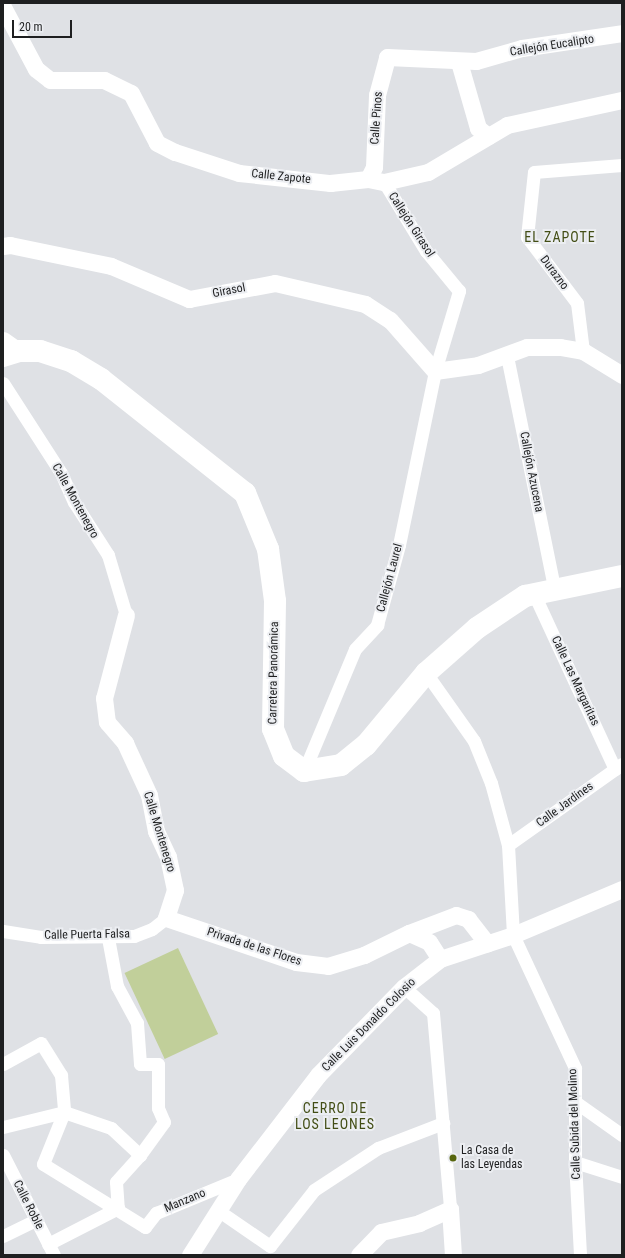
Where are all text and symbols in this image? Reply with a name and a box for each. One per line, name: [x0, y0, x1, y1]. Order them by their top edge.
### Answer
scale bar: [14, 12, 74, 38]
text: 20 m: [19, 20, 43, 34]
street label: Callejón Eucalipto: [509, 32, 595, 60]
street label: Calle Pinos: [368, 91, 386, 145]
street label: Calle Zapote: [251, 167, 311, 187]
street label: Callejón Girasol: [385, 190, 437, 260]
district label: EL ZAPOTE: [524, 229, 596, 245]
street label: Durazno: [537, 253, 571, 293]
street label: Girasol: [211, 281, 247, 301]
street label: Callejón Azucena: [516, 431, 546, 513]
street label: Calle Montenegro: [48, 461, 102, 541]
street label: Callejón Laurel: [374, 542, 406, 614]
street label: Carretera Panorámica: [266, 621, 282, 725]
street label: Calle Las Margaritas: [548, 634, 602, 728]
street label: Calle Jardines: [534, 779, 596, 831]
street label: Calle Montenegro: [140, 790, 178, 874]
street label: Privada de las Flores: [205, 925, 303, 969]
street label: Calle Puerta Falsa: [44, 927, 130, 943]
street label: Calle Luis Donaldo Colosio: [319, 975, 419, 1075]
street label: Calle Subida del Molino: [566, 1068, 584, 1180]
district label: CERRO DE LOS LEONES: [295, 1100, 375, 1132]
place label: La Casa de las Leyendas: [461, 1144, 523, 1172]
marker: La Casa de las Leyendas: [448, 1153, 458, 1163]
street label: Calle Roble: [10, 1178, 46, 1232]
street label: Manzano: [162, 1186, 208, 1216]

